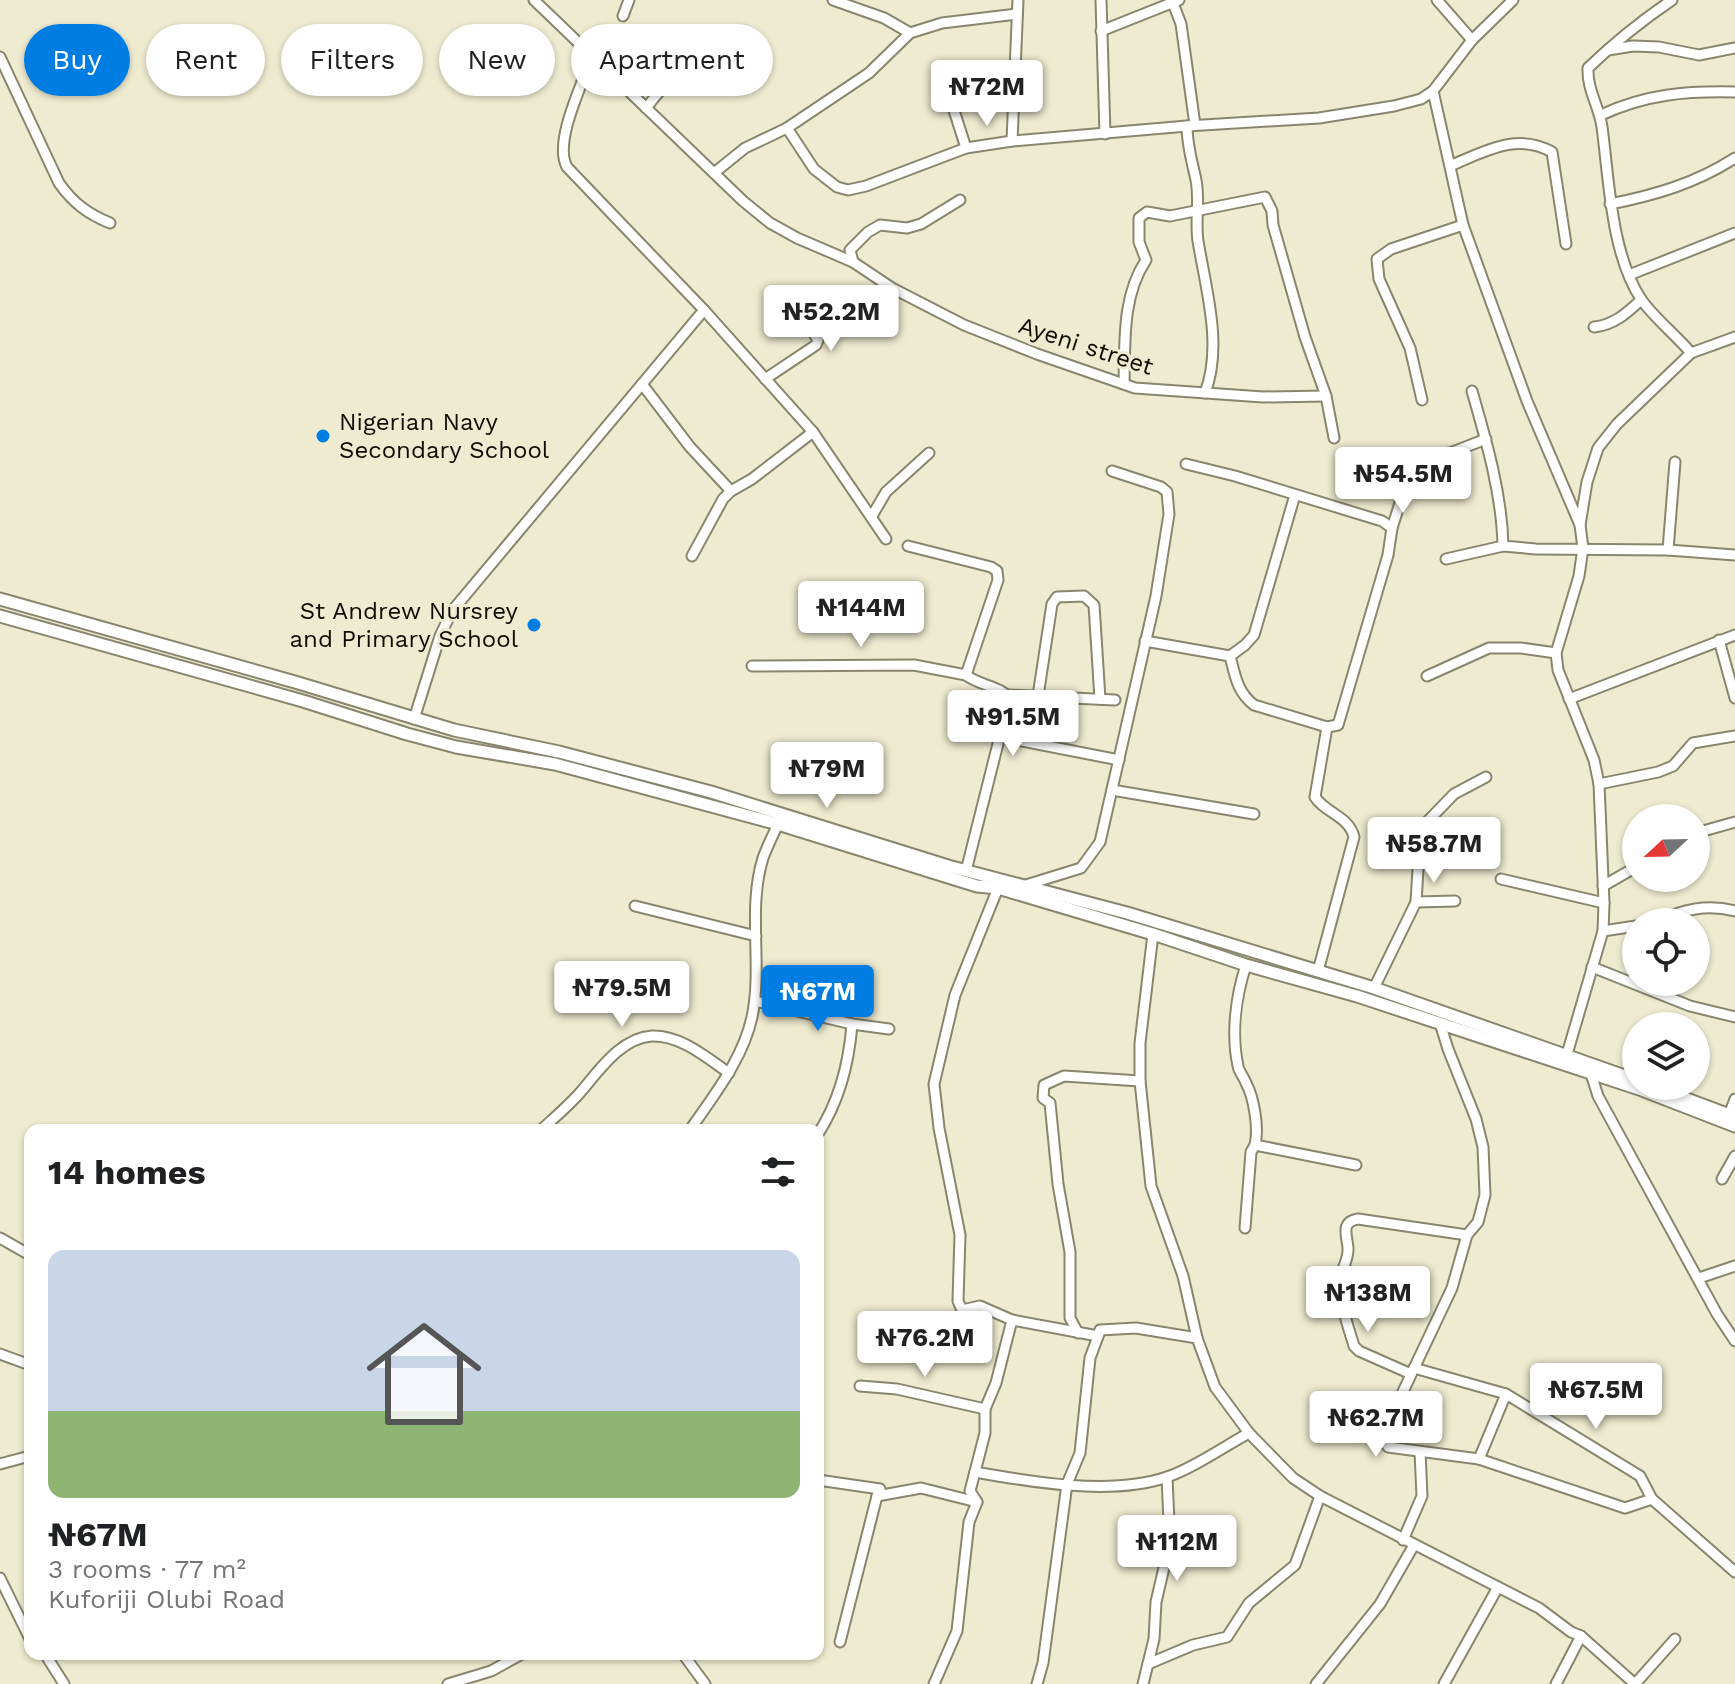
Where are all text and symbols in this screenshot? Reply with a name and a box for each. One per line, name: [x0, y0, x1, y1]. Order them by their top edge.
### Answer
chip: Buy: [24, 24, 130, 96]
chip: Rent: [146, 24, 265, 96]
chip: Filters: [281, 24, 423, 96]
chip: New: [439, 24, 555, 96]
chip: Apartment: [571, 24, 773, 96]
pin: ₦72M: [940, 60, 1034, 128]
text: ₦72M: [949, 71, 1025, 101]
pin: ₦52.2M: [766, 285, 896, 353]
text: ₦52.2M: [782, 296, 880, 326]
street label: Ayeni street: [1015, 311, 1157, 381]
place label: Nigerian Navy Secondary School: [339, 408, 550, 464]
marker: Nigerian Navy Secondary School: [314, 427, 332, 445]
pin: ₦54.5M: [1338, 447, 1468, 515]
text: ₦54.5M: [1353, 458, 1453, 488]
pin: ₦144M: [805, 581, 917, 649]
text: ₦144M: [816, 592, 906, 622]
place label: St Andrew Nursrey and Primary School: [289, 597, 519, 653]
marker: St Andrew Nursrey and Primary School: [525, 616, 543, 634]
pin: ₦91.5M: [948, 690, 1078, 758]
text: ₦91.5M: [966, 701, 1060, 731]
pin: ₦79M: [780, 742, 874, 810]
text: ₦79M: [789, 753, 865, 783]
north arrow: [1622, 804, 1710, 892]
map controls: [1622, 804, 1710, 1100]
pin: ₦58.7M: [1369, 817, 1499, 885]
text: ₦58.7M: [1386, 828, 1482, 858]
button: locate: [1622, 908, 1710, 996]
pin: ₦79.5M: [557, 961, 687, 1029]
pin: ₦67M: [771, 965, 865, 1033]
text: ₦79.5M: [572, 972, 672, 1002]
text: ₦67M: [780, 976, 856, 1006]
button: layers: [1622, 1012, 1710, 1100]
icon: filters: [756, 1150, 800, 1194]
text: 14 homes: [48, 1152, 206, 1192]
pin: ₦138M: [1312, 1266, 1424, 1334]
text: ₦138M: [1324, 1277, 1412, 1307]
icon: home: [352, 1302, 496, 1446]
pin: ₦76.2M: [860, 1311, 990, 1379]
text: ₦76.2M: [875, 1322, 975, 1352]
pin: ₦67.5M: [1531, 1363, 1661, 1431]
text: ₦67.5M: [1548, 1374, 1644, 1404]
pin: ₦62.7M: [1311, 1391, 1441, 1459]
text: ₦62.7M: [1328, 1402, 1425, 1432]
text: ₦67M: [48, 1514, 148, 1554]
pin: ₦112M: [1121, 1515, 1233, 1583]
text: ₦112M: [1136, 1526, 1218, 1556]
text: 3 rooms · 77 m²: [48, 1554, 246, 1584]
text: Kuforiji Olubi Road: [48, 1584, 285, 1614]

